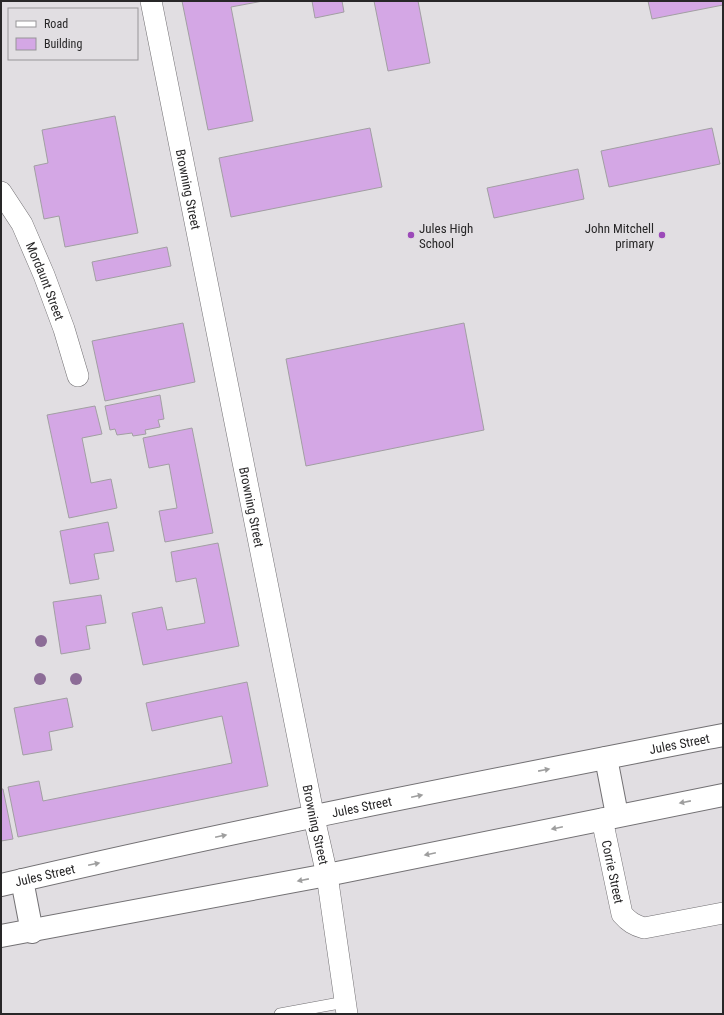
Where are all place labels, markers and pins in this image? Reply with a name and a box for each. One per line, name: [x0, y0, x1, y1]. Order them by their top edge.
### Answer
place label: Jules High School: [419, 221, 473, 251]
place label: John Mitchell primary: [585, 221, 655, 251]
marker: Jules High School: [406, 230, 416, 240]
marker: John Mitchell primary: [657, 230, 667, 240]

